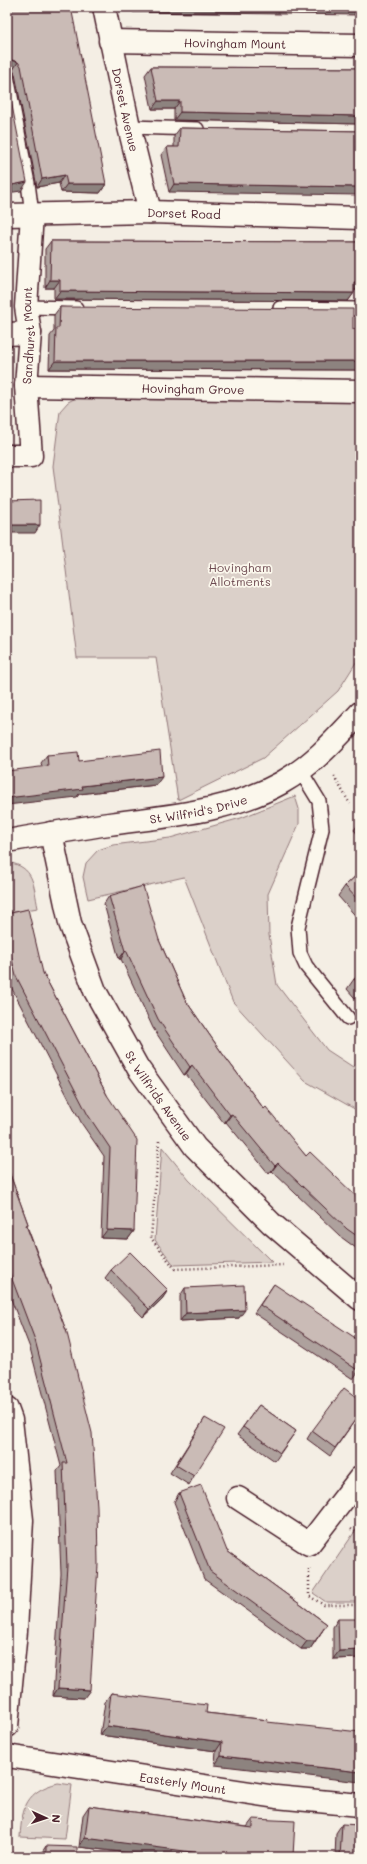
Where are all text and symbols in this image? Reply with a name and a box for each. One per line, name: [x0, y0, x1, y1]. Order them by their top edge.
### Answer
street label: Hovingham Mount: [184, 34, 286, 52]
street label: Dorset Avenue: [109, 66, 143, 153]
street label: Dorset Road: [147, 204, 221, 222]
street label: Sandhurst Mount: [18, 286, 38, 385]
street label: Hovingham Grove: [141, 380, 245, 397]
park label: Hovingham Allotments: [208, 559, 272, 589]
street label: St Wilfrid's Drive: [149, 791, 249, 827]
street label: St Wilfrids Avenue: [122, 1048, 196, 1144]
street label: Easterly Mount: [139, 1768, 227, 1797]
north arrow: [26, 1798, 66, 1838]
text: N: [49, 1814, 64, 1823]

